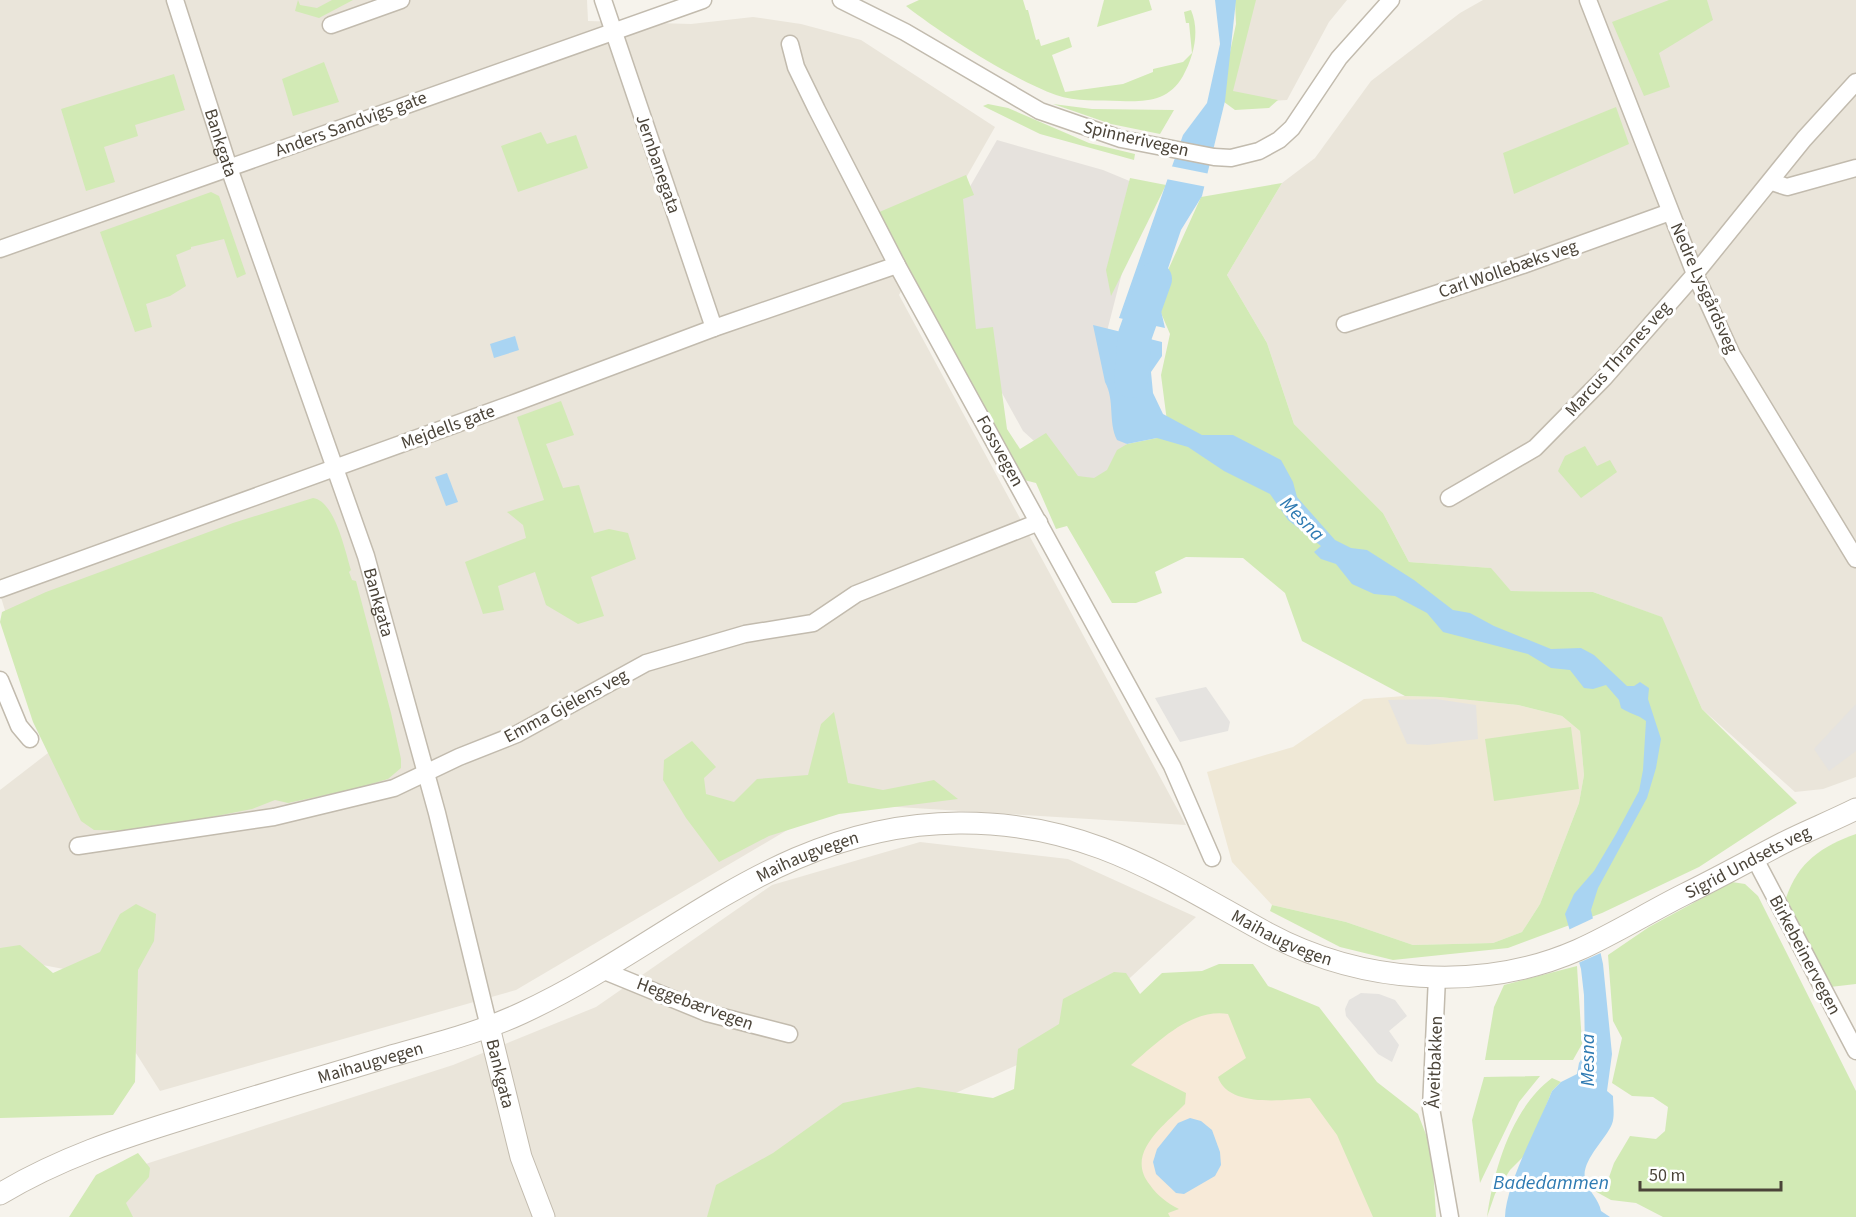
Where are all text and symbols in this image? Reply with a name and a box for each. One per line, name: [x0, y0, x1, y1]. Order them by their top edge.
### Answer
street label: Anders Sandvigs gate: [272, 85, 430, 163]
street label: Bankgata: [198, 105, 244, 181]
street label: Jernbanegata: [629, 111, 687, 217]
street label: Spinnerivegen: [1081, 115, 1191, 163]
street label: Nedre Lysgårdsveg: [1664, 219, 1744, 357]
street label: Carl Wollebæks veg: [1435, 233, 1581, 305]
street label: Marcus Thranes veg: [1559, 296, 1677, 422]
street label: Mejdells gate: [398, 398, 498, 456]
street label: Fossvegen: [970, 411, 1030, 491]
water label: Mesna: [1273, 490, 1331, 548]
street label: Bankgata: [357, 565, 400, 640]
street label: Emma Gjelens veg: [500, 663, 632, 749]
street label: Sigrid Undsets veg: [1680, 819, 1814, 905]
street label: Maihaugvegen: [752, 825, 862, 888]
street label: Birkebeinervegen: [1763, 891, 1847, 1019]
street label: Maihaugvegen: [1227, 903, 1336, 972]
street label: Heggebærvegen: [633, 971, 757, 1037]
street label: Åveitbakken: [1421, 1015, 1449, 1109]
water label: Mesna: [1574, 1033, 1602, 1086]
street label: Maihaugvegen: [315, 1035, 426, 1090]
street label: Bankgata: [480, 1036, 521, 1111]
scale bar: [1640, 1154, 1781, 1192]
text: 50 m: [1649, 1163, 1685, 1188]
water label: Badedammen: [1493, 1169, 1609, 1197]

